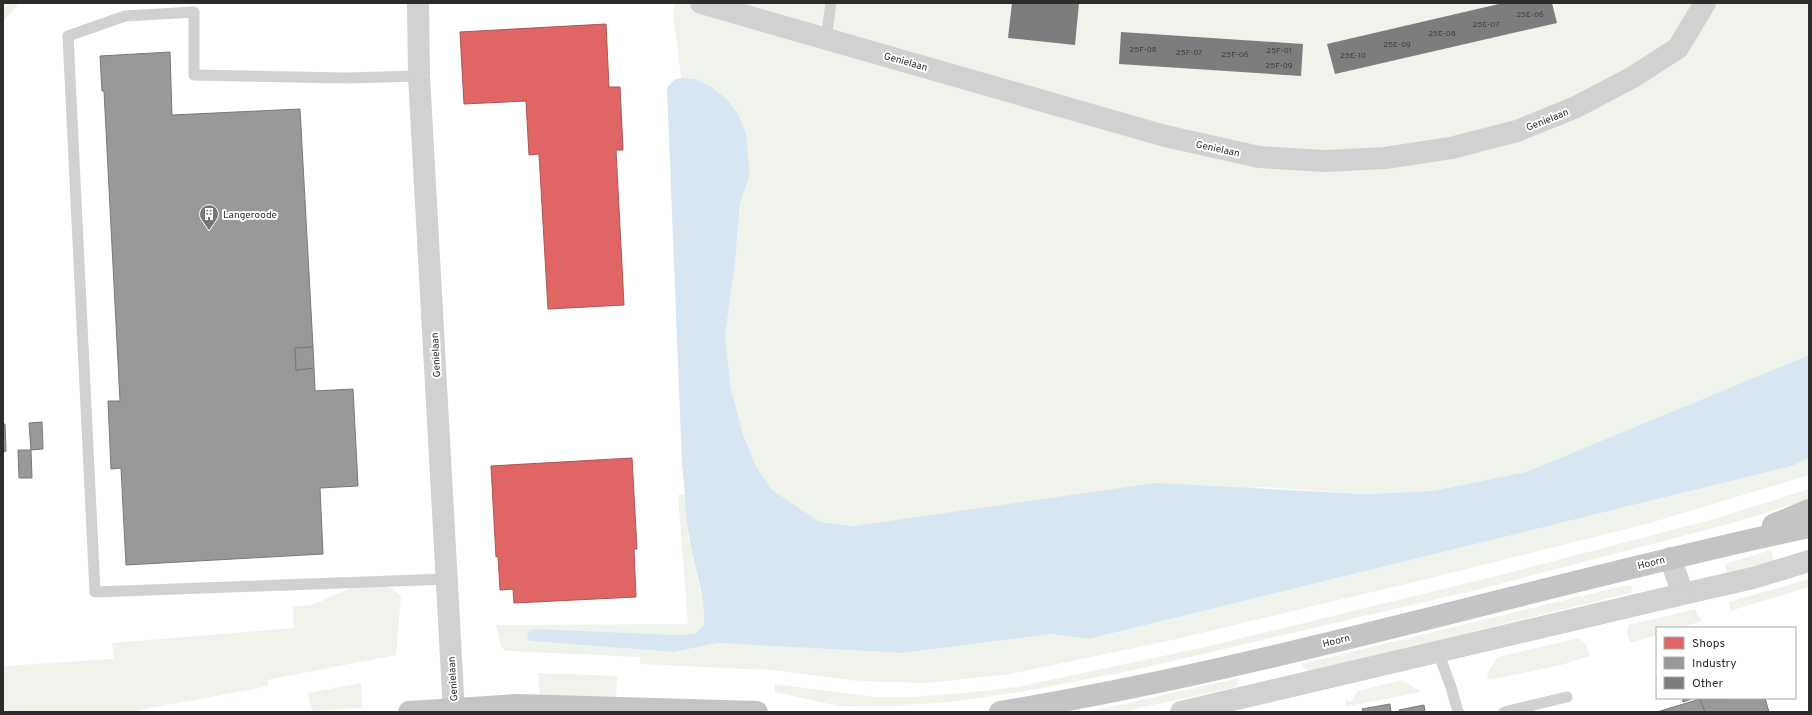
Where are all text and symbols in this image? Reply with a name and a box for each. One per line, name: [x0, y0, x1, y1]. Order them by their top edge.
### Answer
house number: 25E-06: [1516, 10, 1544, 20]
house number: 25E-07: [1473, 20, 1499, 30]
house number: 25E-08: [1428, 29, 1456, 39]
house number: 25E-09: [1383, 40, 1411, 50]
house number: 25F-08: [1129, 45, 1157, 55]
house number: 25F-01: [1266, 46, 1292, 56]
house number: 25F-07: [1176, 48, 1202, 58]
street label: Genielaan: [882, 50, 929, 75]
house number: 25F-06: [1221, 50, 1249, 60]
house number: 25E-10: [1340, 51, 1366, 61]
house number: 25F-09: [1265, 61, 1293, 71]
street label: Genielaan: [1524, 106, 1571, 135]
street label: Genielaan: [1194, 138, 1241, 160]
building icon: Langeroode: [198, 203, 220, 231]
place label: Langeroode: [223, 209, 277, 222]
street label: Genielaan: [429, 332, 444, 378]
street label: Hoorn: [1636, 554, 1666, 573]
legend: [1656, 627, 1796, 699]
street label: Hoorn: [1321, 632, 1351, 651]
text: Shops: [1692, 636, 1725, 652]
street label: Genielaan: [445, 656, 462, 702]
text: Industry: [1692, 656, 1737, 672]
text: Other: [1692, 676, 1724, 692]

